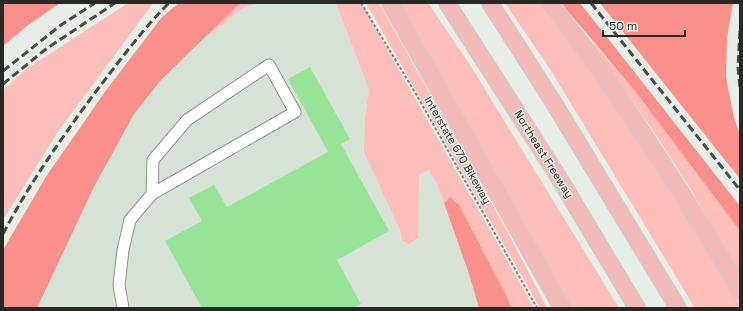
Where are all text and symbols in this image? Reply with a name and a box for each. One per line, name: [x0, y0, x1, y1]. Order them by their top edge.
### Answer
scale bar: [603, 12, 685, 38]
text: 50 m: [609, 18, 637, 34]
street label: Interstate 670 Bikeway: [421, 94, 495, 206]
street label: Northeast Freeway: [511, 108, 577, 200]

